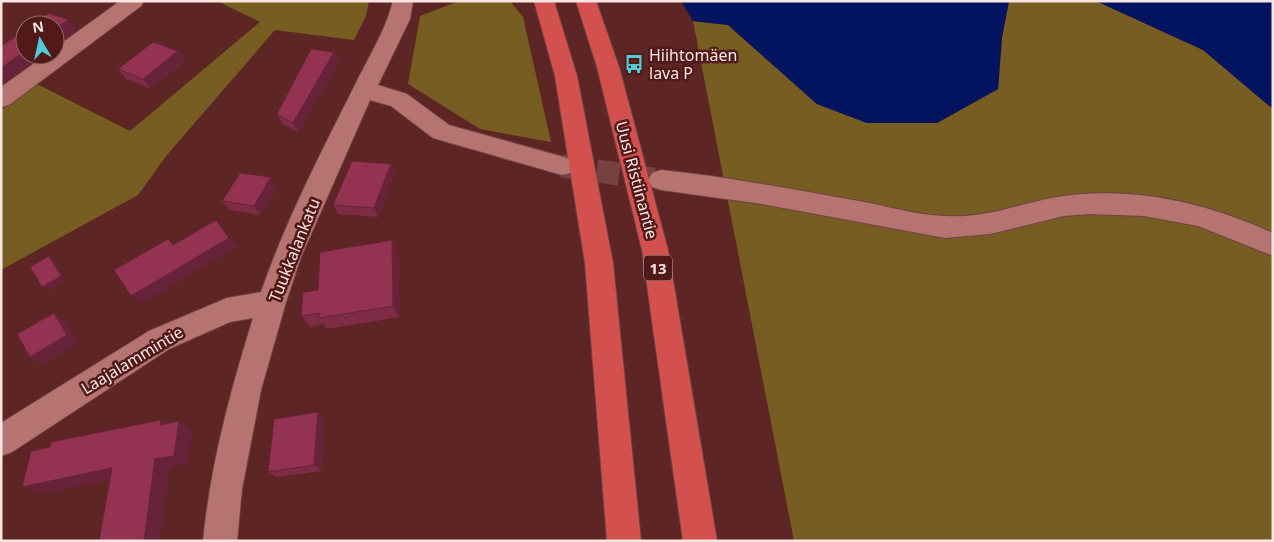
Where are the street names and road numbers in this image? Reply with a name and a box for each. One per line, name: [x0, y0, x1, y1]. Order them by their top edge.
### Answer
street label: Uusi Ristiinantie: [611, 119, 663, 241]
street label: Tuukkalankatu: [263, 195, 325, 305]
road number: 13: [644, 256, 672, 280]
street label: Laajalammintie: [77, 321, 187, 399]

